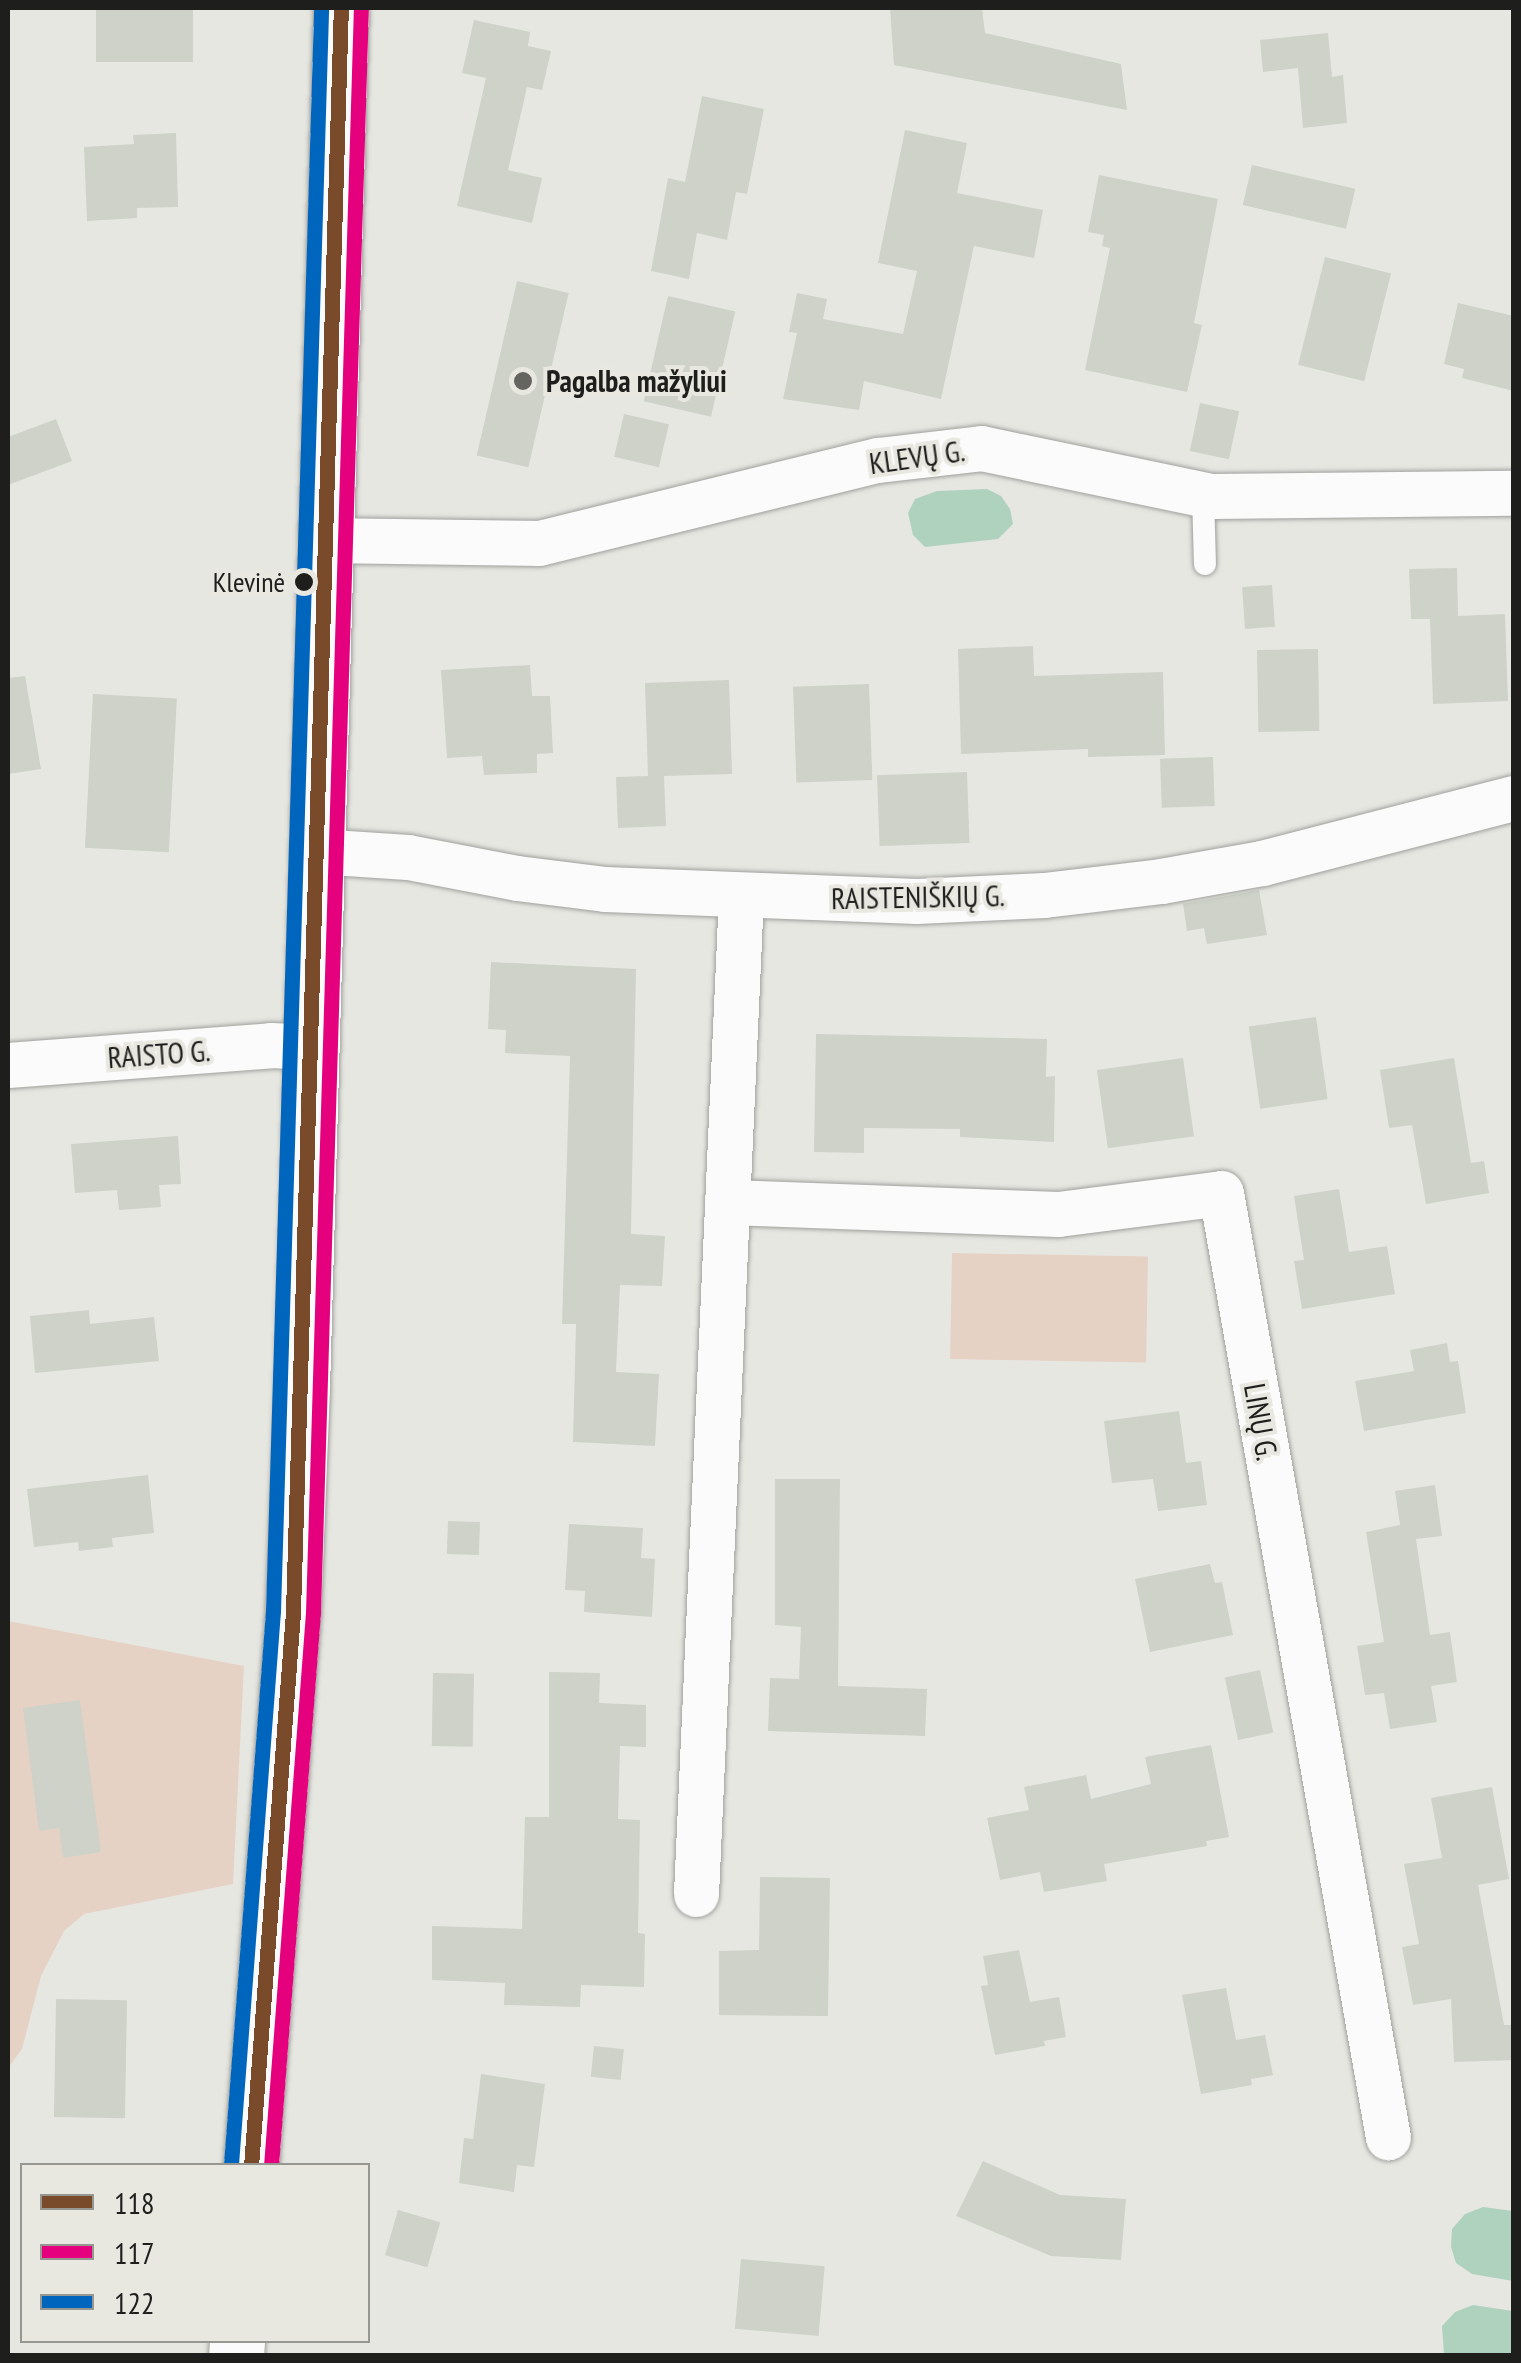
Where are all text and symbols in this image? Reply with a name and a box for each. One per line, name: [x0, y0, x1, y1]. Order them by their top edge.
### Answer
place label: Pagalba mažyliui: [546, 363, 727, 399]
marker: Pagalba mažyliui: [510, 368, 536, 394]
street label: KLEVŲ G.: [867, 432, 967, 482]
place label: Klevinė: [213, 565, 285, 599]
marker: Klevinė: [294, 572, 314, 592]
street label: RAISTENIŠKIŲ G.: [831, 877, 1005, 917]
street label: RAISTO G.: [106, 1032, 212, 1076]
street label: LINŲ G.: [1237, 1381, 1285, 1463]
legend: [20, 2163, 370, 2343]
text: 118: [114, 2183, 155, 2222]
text: 117: [114, 2233, 155, 2272]
text: 122: [114, 2283, 155, 2322]

